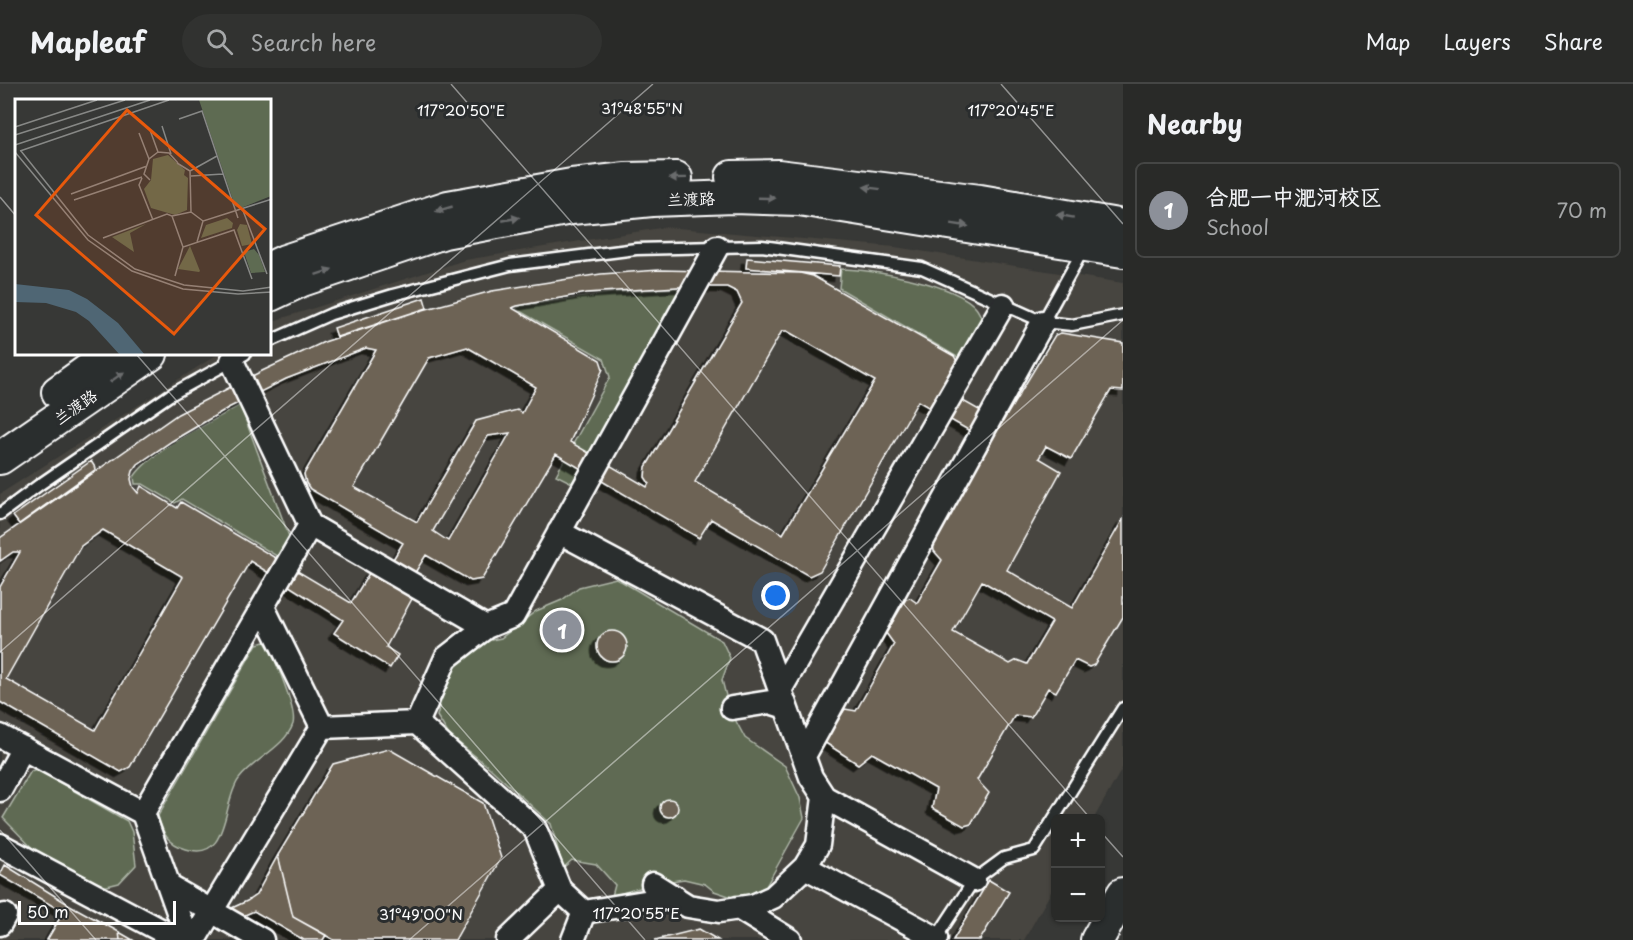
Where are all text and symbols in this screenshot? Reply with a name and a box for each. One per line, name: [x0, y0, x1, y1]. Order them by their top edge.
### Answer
search box: [182, 14, 602, 68]
text: Mapleaf: [30, 20, 146, 63]
icon: search: [203, 25, 236, 58]
text: Search here: [251, 25, 376, 58]
text: Map: [1366, 25, 1410, 57]
text: Layers: [1443, 25, 1511, 57]
text: Share: [1544, 25, 1603, 57]
text: 31°48'55"N: [601, 96, 683, 119]
text: 117°20'50"E: [417, 98, 505, 121]
text: 117°20'45"E: [968, 98, 1054, 121]
inset map: [15, 99, 272, 356]
text: Nearby: [1147, 104, 1242, 143]
one-way arrow: [669, 173, 688, 183]
text: 合肥一中淝河校区: [1206, 179, 1382, 212]
one-way arrow: [863, 183, 882, 193]
street label: 兰渡路: [667, 185, 715, 211]
one-way arrow: [758, 193, 777, 203]
text: 1: [1164, 195, 1173, 225]
text: 70 m: [1557, 195, 1607, 225]
one-way arrow: [435, 205, 453, 214]
one-way arrow: [1056, 211, 1075, 220]
text: School: [1206, 212, 1269, 242]
one-way arrow: [501, 214, 520, 223]
one-way arrow: [951, 221, 970, 230]
one-way arrow: [315, 267, 333, 277]
one-way arrow: [109, 372, 125, 383]
street label: 兰渡路: [48, 382, 102, 430]
your location: [761, 581, 790, 610]
pin: 1: [542, 608, 582, 652]
map controls: [1051, 814, 1105, 922]
button: +: [1051, 814, 1105, 868]
button: −: [1051, 868, 1105, 922]
scale bar: [18, 898, 176, 926]
text: 50 m: [27, 899, 68, 923]
text: 117°20'55"E: [592, 901, 680, 924]
text: 31°49'00"N: [379, 902, 463, 925]

